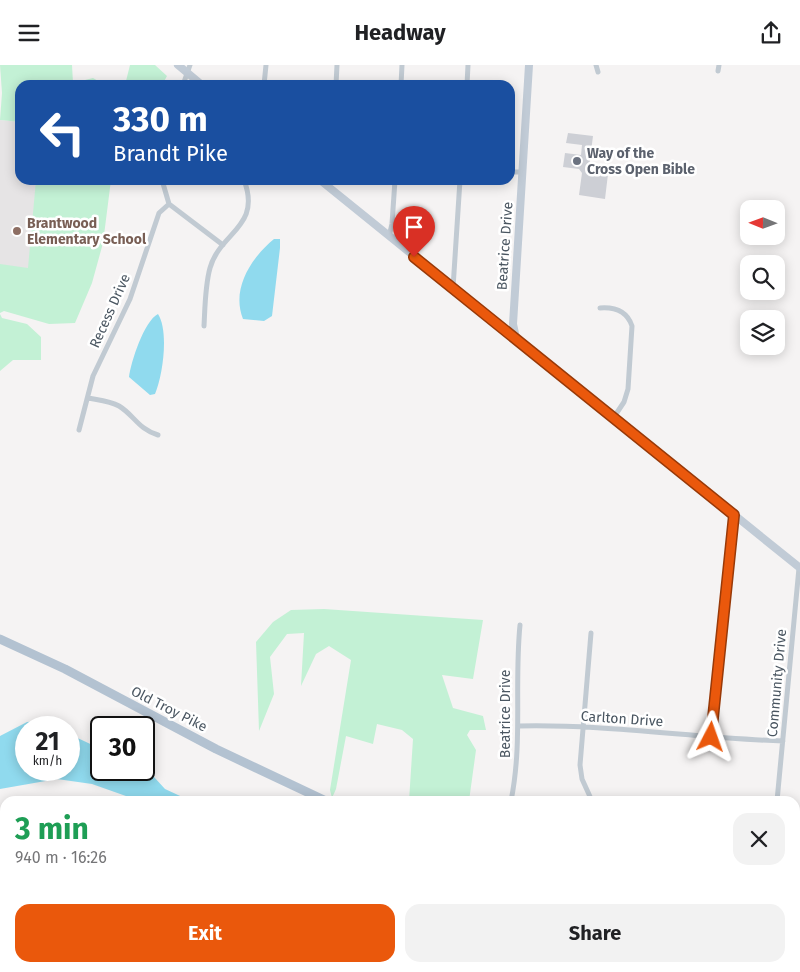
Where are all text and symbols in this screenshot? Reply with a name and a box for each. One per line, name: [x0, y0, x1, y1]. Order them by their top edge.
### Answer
icon: menu: [15, 19, 43, 47]
text: Headway: [354, 19, 446, 46]
icon: share: [757, 19, 785, 47]
text: 330 m: [113, 98, 208, 140]
icon: left: [30, 100, 95, 165]
text: Brandt Pike: [113, 140, 228, 167]
place label: Way of the Cross Open Bible: [587, 145, 695, 178]
marker: Way of the Cross Open Bible: [571, 155, 583, 167]
north arrow: [740, 200, 785, 245]
map controls: [740, 200, 785, 355]
street label: Beatrice Drive: [493, 201, 517, 291]
pin: [393, 206, 435, 257]
icon: arrive: [400, 213, 428, 241]
place label: Brantwood Elementary School: [27, 215, 147, 248]
marker: Brantwood Elementary School: [11, 225, 23, 237]
button: search: [740, 255, 785, 300]
street label: Recess Drive: [86, 271, 134, 351]
button: layers: [740, 310, 785, 355]
street label: Community Drive: [764, 628, 790, 738]
street label: Beatrice Drive: [497, 670, 514, 758]
street label: Old Troy Pike: [128, 683, 210, 735]
street label: Carlton Drive: [580, 708, 664, 730]
position arrow: [684, 710, 736, 762]
speed limit sign: 30: [90, 716, 155, 781]
text: 21: [36, 727, 59, 757]
text: km/h: [33, 754, 62, 768]
text: 3 min: [15, 811, 89, 847]
button: close: [733, 813, 785, 865]
text: 940 m · 16:26: [15, 848, 107, 867]
button: Exit: [15, 904, 395, 962]
button: Share: [405, 904, 785, 962]

